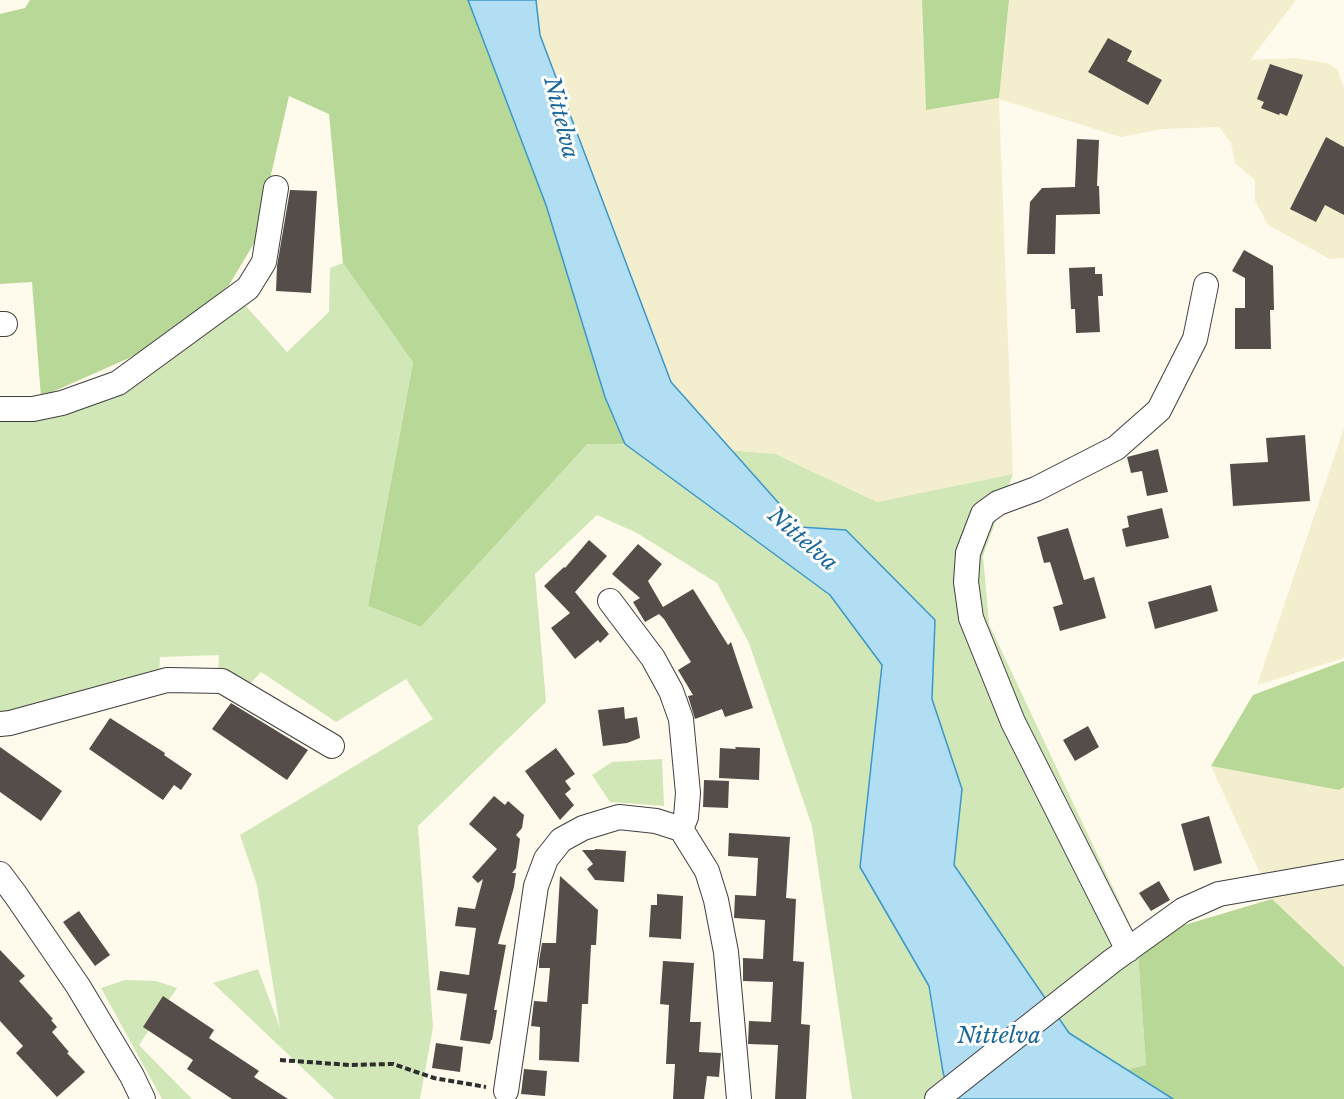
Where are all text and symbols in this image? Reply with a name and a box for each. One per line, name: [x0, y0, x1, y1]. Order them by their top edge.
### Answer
water label: Nittelva: [537, 74, 583, 162]
water label: Nittelva: [762, 503, 842, 577]
water label: Nittelva: [957, 1024, 1041, 1050]

